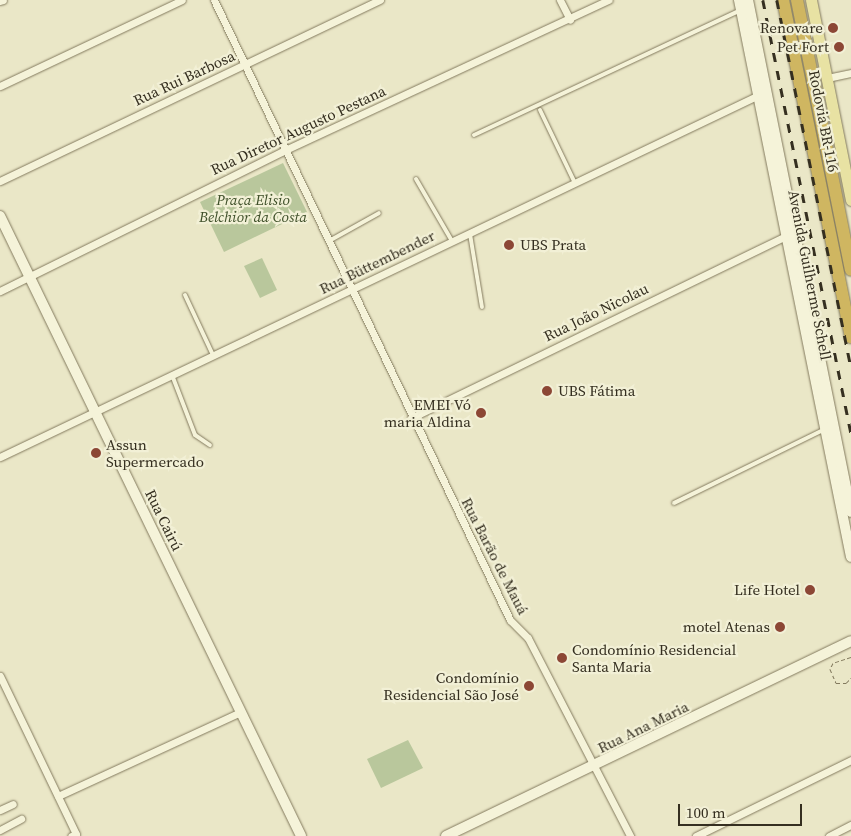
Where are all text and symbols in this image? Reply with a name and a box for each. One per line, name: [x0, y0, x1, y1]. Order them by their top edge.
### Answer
place label: Renovare: [760, 19, 823, 37]
marker: Renovare: [827, 22, 839, 34]
place label: Pet Fort: [777, 38, 829, 56]
marker: Pet Fort: [833, 41, 845, 53]
street label: Rua Rui Barbosa: [130, 47, 238, 109]
street label: Rodovia BR-116: [805, 68, 843, 174]
street label: Rua Diretor Augusto Pestana: [208, 81, 388, 179]
street label: Avenida Guilherme Schell: [785, 188, 835, 362]
park label: Praça Elisio Belchior da Costa: [199, 190, 307, 225]
street label: Rua Büttembender: [316, 226, 438, 298]
place label: UBS Prata: [520, 236, 586, 254]
marker: UBS Prata: [502, 238, 516, 252]
street label: Rua João Nicolau: [541, 279, 651, 345]
place label: UBS Fátima: [558, 382, 635, 400]
marker: UBS Fátima: [540, 384, 554, 398]
place label: EMEI Vó maria Aldina: [384, 395, 471, 430]
marker: EMEI Vó maria Aldina: [475, 407, 487, 419]
place label: Assun Supermercado: [106, 435, 204, 470]
marker: Assun Supermercado: [90, 447, 102, 459]
street label: Rua Cairú: [141, 486, 187, 554]
street label: Rua Barão de Mauá: [458, 494, 532, 618]
place label: Life Hotel: [734, 581, 800, 599]
marker: Life Hotel: [804, 584, 816, 596]
place label: motel Atenas: [683, 618, 770, 636]
marker: motel Atenas: [774, 621, 786, 633]
place label: Condomínio Residencial Santa Maria: [572, 640, 736, 675]
marker: Condomínio Residencial Santa Maria: [556, 652, 568, 664]
place label: Condomínio Residencial São José: [383, 668, 519, 703]
marker: Condomínio Residencial São José: [523, 680, 535, 692]
street label: Rua Ana Maria: [595, 697, 691, 757]
scale bar: [681, 794, 805, 826]
text: 100 m: [686, 802, 726, 823]

